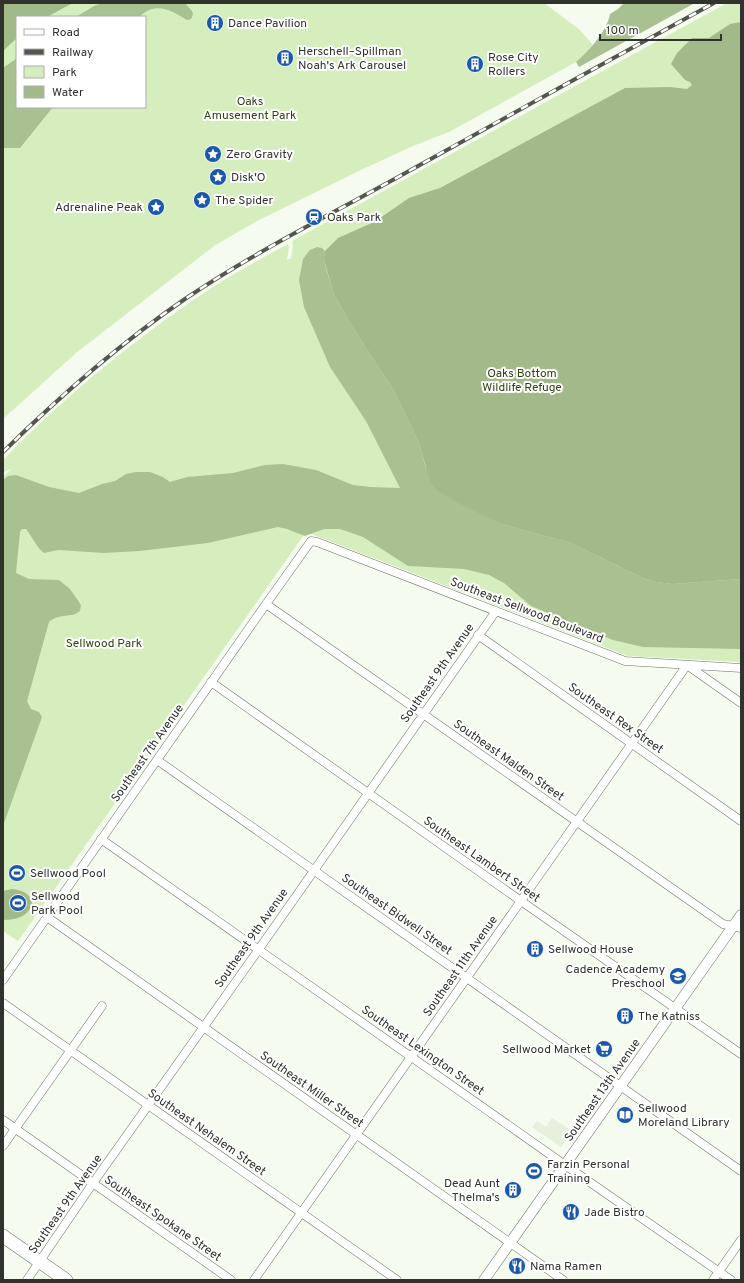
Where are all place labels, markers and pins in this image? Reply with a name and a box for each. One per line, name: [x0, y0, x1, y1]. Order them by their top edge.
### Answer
building icon: Dance Pavilion: [205, 13, 225, 33]
place label: Dance Pavilion: [228, 16, 307, 32]
place label: Herschell–Spillman Noah's Ark Carousel: [298, 44, 406, 74]
building icon: Herschell–Spillman Noah's Ark Carousel: [275, 48, 295, 68]
place label: Rose City Rollers: [488, 50, 539, 80]
building icon: Rose City Rollers: [465, 54, 485, 74]
place icon: Zero Gravity: [203, 144, 223, 164]
place label: Zero Gravity: [226, 147, 293, 163]
place icon: Disk'O: [208, 167, 228, 187]
place label: Disk'O: [231, 170, 266, 186]
place icon: The Spider: [192, 190, 212, 210]
place label: The Spider: [215, 193, 274, 209]
place icon: Adrenaline Peak: [146, 197, 166, 217]
place label: Adrenaline Peak: [55, 200, 143, 216]
station icon: Oaks Park: [304, 207, 324, 227]
place label: Oaks Park: [327, 210, 381, 226]
sports icon: Sellwood Pool: [7, 863, 27, 883]
place label: Sellwood Pool: [30, 866, 106, 882]
place label: Sellwood Park Pool: [31, 889, 83, 919]
sports icon: Sellwood Park Pool: [8, 893, 28, 913]
building icon: Sellwood House: [525, 939, 545, 959]
place label: Sellwood House: [548, 942, 633, 958]
place label: Cadence Academy Preschool: [565, 962, 665, 992]
school or university icon: Cadence Academy Preschool: [668, 966, 688, 986]
building icon: The Katniss: [615, 1006, 635, 1026]
place label: The Katniss: [638, 1009, 700, 1025]
supermarket icon: Sellwood Market: [594, 1039, 614, 1059]
place label: Sellwood Market: [502, 1042, 591, 1058]
place label: Sellwood Moreland Library: [638, 1101, 730, 1131]
library icon: Sellwood Moreland Library: [615, 1105, 635, 1125]
place label: Farzin Personal Training: [547, 1157, 630, 1187]
sports icon: Farzin Personal Training: [524, 1161, 544, 1181]
place label: Dead Aunt Thelma's: [444, 1176, 500, 1206]
building icon: Dead Aunt Thelma's: [503, 1180, 523, 1200]
restaurant icon: Jade Bistro: [561, 1202, 581, 1222]
place label: Jade Bistro: [584, 1205, 645, 1221]
restaurant icon: Nama Ramen: [507, 1256, 527, 1276]
place label: Nama Ramen: [530, 1259, 602, 1275]

